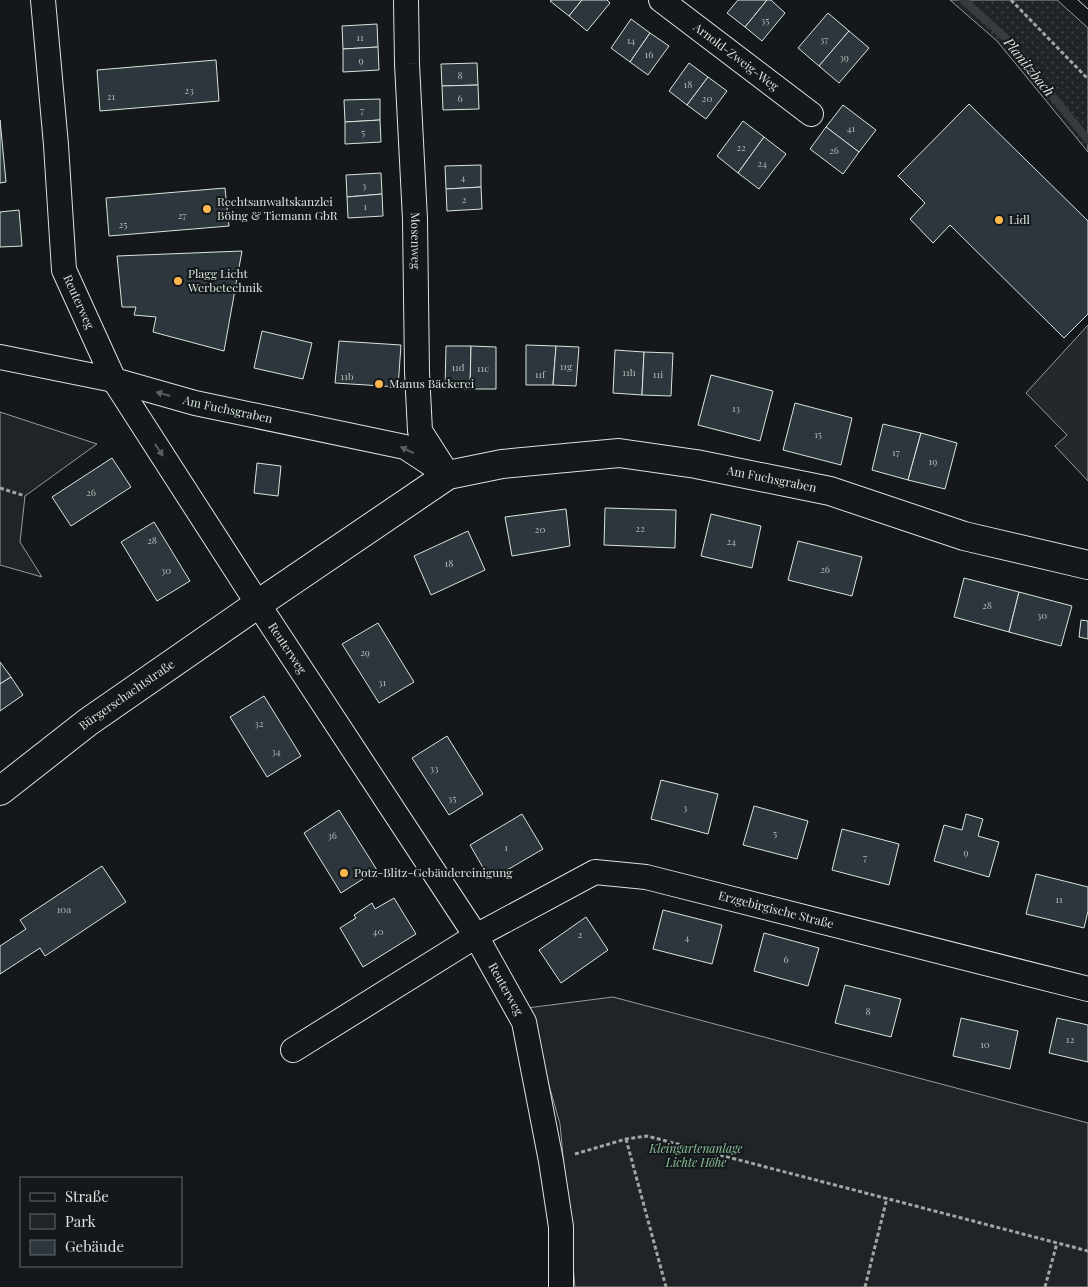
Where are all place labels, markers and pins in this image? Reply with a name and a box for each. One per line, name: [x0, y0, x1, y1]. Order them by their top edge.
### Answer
place label: Rechtsanwaltskanzlei Böing & Tiemann GbR: [217, 193, 338, 223]
marker: Rechtsanwaltskanzlei Böing & Tiemann GbR: [201, 203, 213, 215]
place label: Lidl: [1009, 211, 1031, 227]
marker: Lidl: [993, 214, 1005, 226]
place label: Plagg Licht Werbetechnik: [187, 265, 263, 295]
marker: Plagg Licht Werbetechnik: [172, 275, 184, 287]
place label: Manus Bäckerei: [389, 375, 475, 391]
marker: Manus Bäckerei: [373, 378, 385, 390]
place label: Potz-Blitz-Gebäudereinigung: [354, 864, 513, 880]
marker: Potz-Blitz-Gebäudereinigung: [338, 867, 350, 879]

